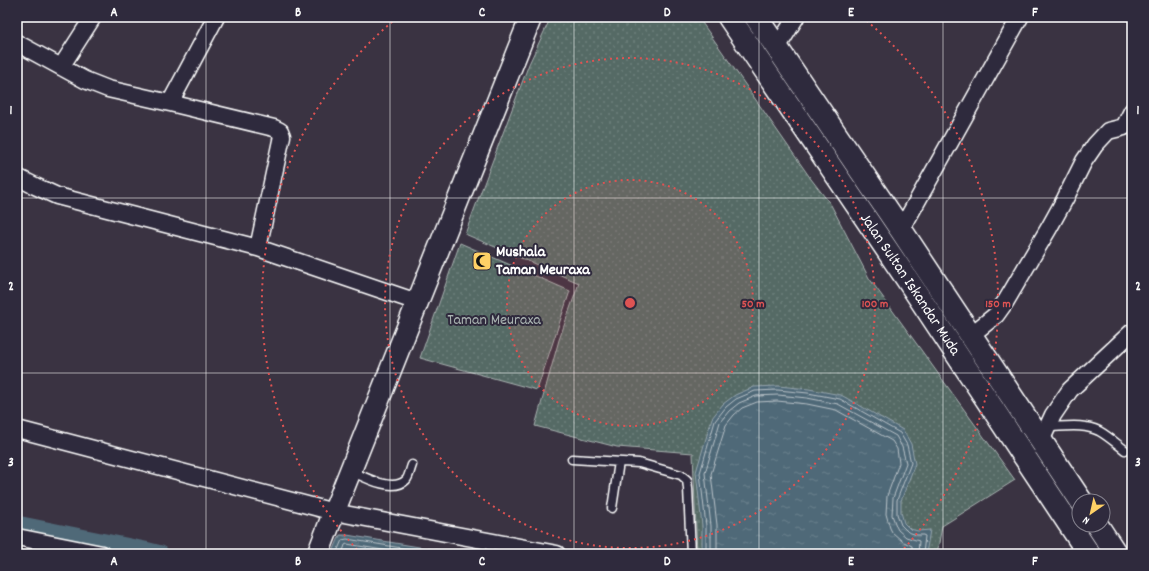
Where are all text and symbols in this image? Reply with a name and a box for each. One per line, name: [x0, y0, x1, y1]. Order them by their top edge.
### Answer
text: A: [110, 4, 118, 23]
text: B: [295, 4, 301, 23]
text: C: [479, 4, 486, 23]
text: D: [664, 4, 671, 23]
text: E: [848, 4, 855, 23]
text: F: [1032, 4, 1038, 23]
text: 1: [10, 102, 13, 121]
text: 1: [1137, 102, 1140, 121]
street label: Jalan Sultan Iskandar Muda: [854, 209, 966, 361]
place label: Mushala Taman Meuraxa: [496, 241, 591, 282]
mosque icon: Mushala Taman Meuraxa: [471, 250, 493, 272]
text: 2: [8, 278, 14, 297]
text: 2: [1135, 278, 1141, 297]
centre of rings: [623, 296, 637, 310]
text: 50 m: [741, 296, 765, 313]
text: 100 m: [862, 296, 888, 313]
text: 150 m: [985, 296, 1011, 313]
park label: Taman Meuraxa: [447, 309, 541, 332]
text: 3: [8, 454, 14, 473]
text: 3: [1135, 454, 1141, 473]
north arrow: [1071, 493, 1111, 533]
text: N: [1079, 511, 1093, 528]
text: A: [110, 553, 118, 571]
text: B: [295, 553, 301, 571]
text: C: [479, 553, 486, 571]
text: D: [664, 553, 671, 571]
text: E: [848, 553, 855, 571]
text: F: [1032, 553, 1038, 571]

